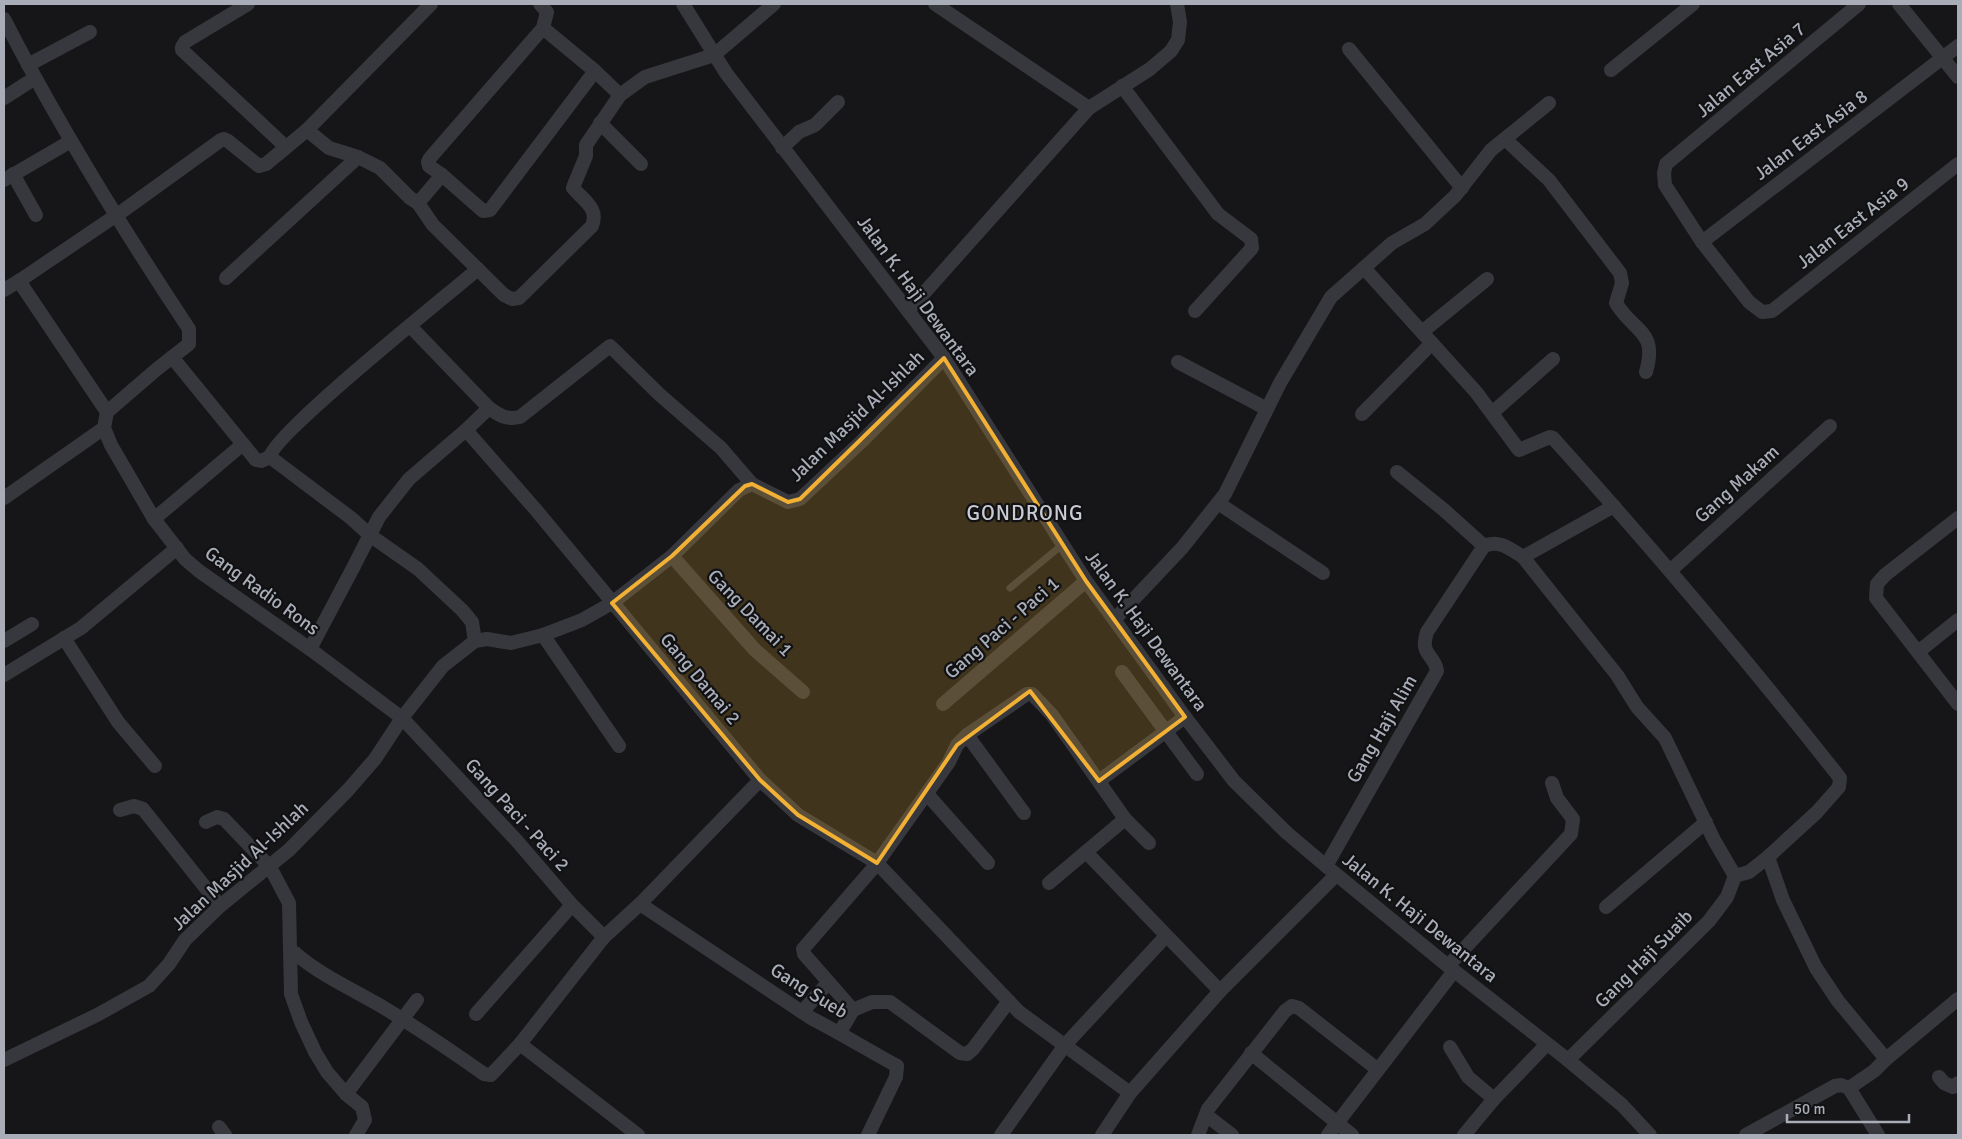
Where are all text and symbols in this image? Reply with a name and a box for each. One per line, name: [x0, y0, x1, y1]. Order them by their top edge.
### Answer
street label: Jalan East Asia 7: [1691, 17, 1811, 123]
street label: Jalan East Asia 8: [1749, 84, 1873, 186]
street label: Jalan East Asia 9: [1792, 172, 1914, 274]
street label: Jalan K. Haji Dewantara: [852, 211, 984, 381]
street label: Jalan Masjid Al-Ishlah: [784, 345, 930, 487]
street label: Gang Makam: [1690, 440, 1784, 528]
district label: GONDRONG: [966, 500, 1084, 526]
street label: Gang Radio Rons: [200, 541, 324, 641]
street label: Jalan K. Haji Dewantara: [1080, 546, 1212, 716]
street label: Gang Damai 1: [702, 564, 798, 662]
street label: Gang Paci - Paci 1: [940, 572, 1064, 684]
street label: Gang Damai 2: [655, 628, 745, 730]
street label: Gang Haji Alim: [1341, 671, 1423, 787]
street label: Gang Paci - Paci 2: [460, 753, 574, 877]
street label: Jalan Masjid Al-Ishlah: [166, 796, 314, 936]
street label: Jalan K. Haji Dewantara: [1337, 848, 1503, 988]
street label: Gang Haji Suaib: [1590, 905, 1698, 1013]
street label: Gang Sueb: [766, 958, 852, 1024]
scale bar: [1787, 1092, 1910, 1124]
text: 50 m: [1794, 1100, 1825, 1118]

